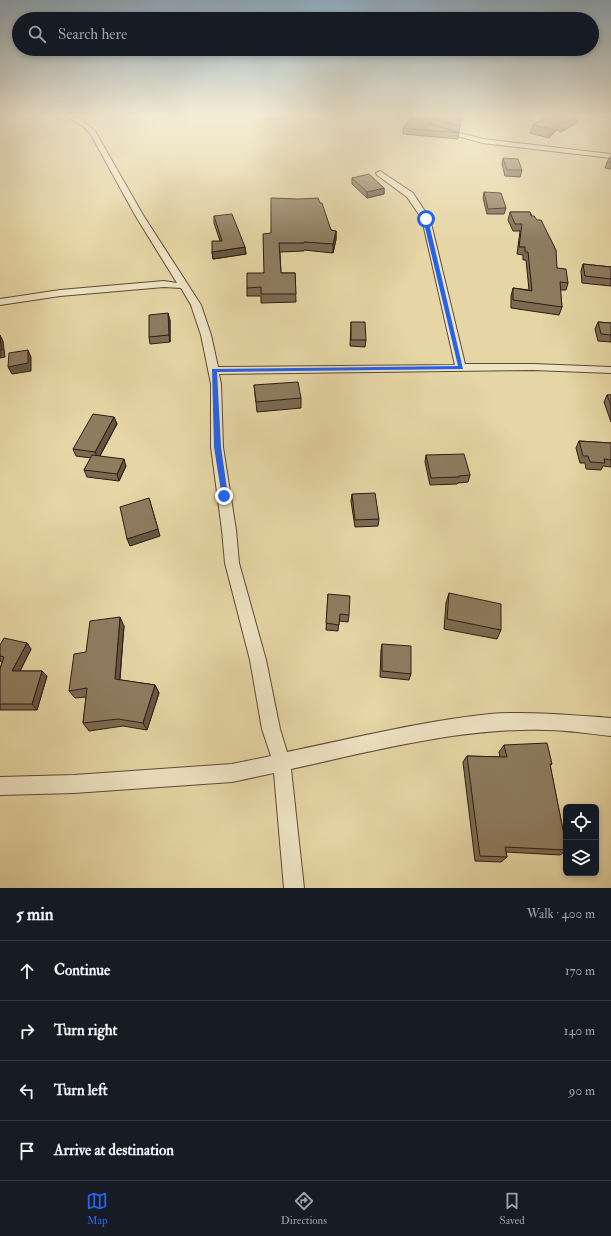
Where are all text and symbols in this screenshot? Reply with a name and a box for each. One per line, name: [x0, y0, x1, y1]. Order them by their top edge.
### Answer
search box: [12, 12, 599, 56]
icon: search: [26, 23, 48, 45]
text: Search here: [58, 25, 127, 44]
route start: [417, 210, 435, 228]
route end: [215, 487, 233, 505]
map controls: [563, 804, 599, 876]
button: locate: [563, 804, 599, 840]
button: layers: [563, 840, 599, 876]
text: 5 min: [16, 904, 54, 925]
text: Walk · 400 m: [527, 906, 595, 922]
icon: ahead: [16, 960, 38, 982]
text: Continue: [54, 961, 110, 980]
text: 170 m: [565, 963, 595, 979]
icon: right: [16, 1020, 38, 1042]
text: Turn right: [54, 1021, 117, 1040]
text: 140 m: [564, 1023, 595, 1039]
icon: left: [16, 1080, 38, 1102]
text: Turn left: [54, 1081, 108, 1100]
text: 90 m: [569, 1083, 595, 1099]
icon: arrive: [16, 1140, 38, 1162]
text: Arrive at destination: [54, 1141, 174, 1160]
tab: Map: [86, 1190, 108, 1227]
tab: Directions: [281, 1190, 327, 1227]
tab: Saved: [500, 1190, 525, 1227]

